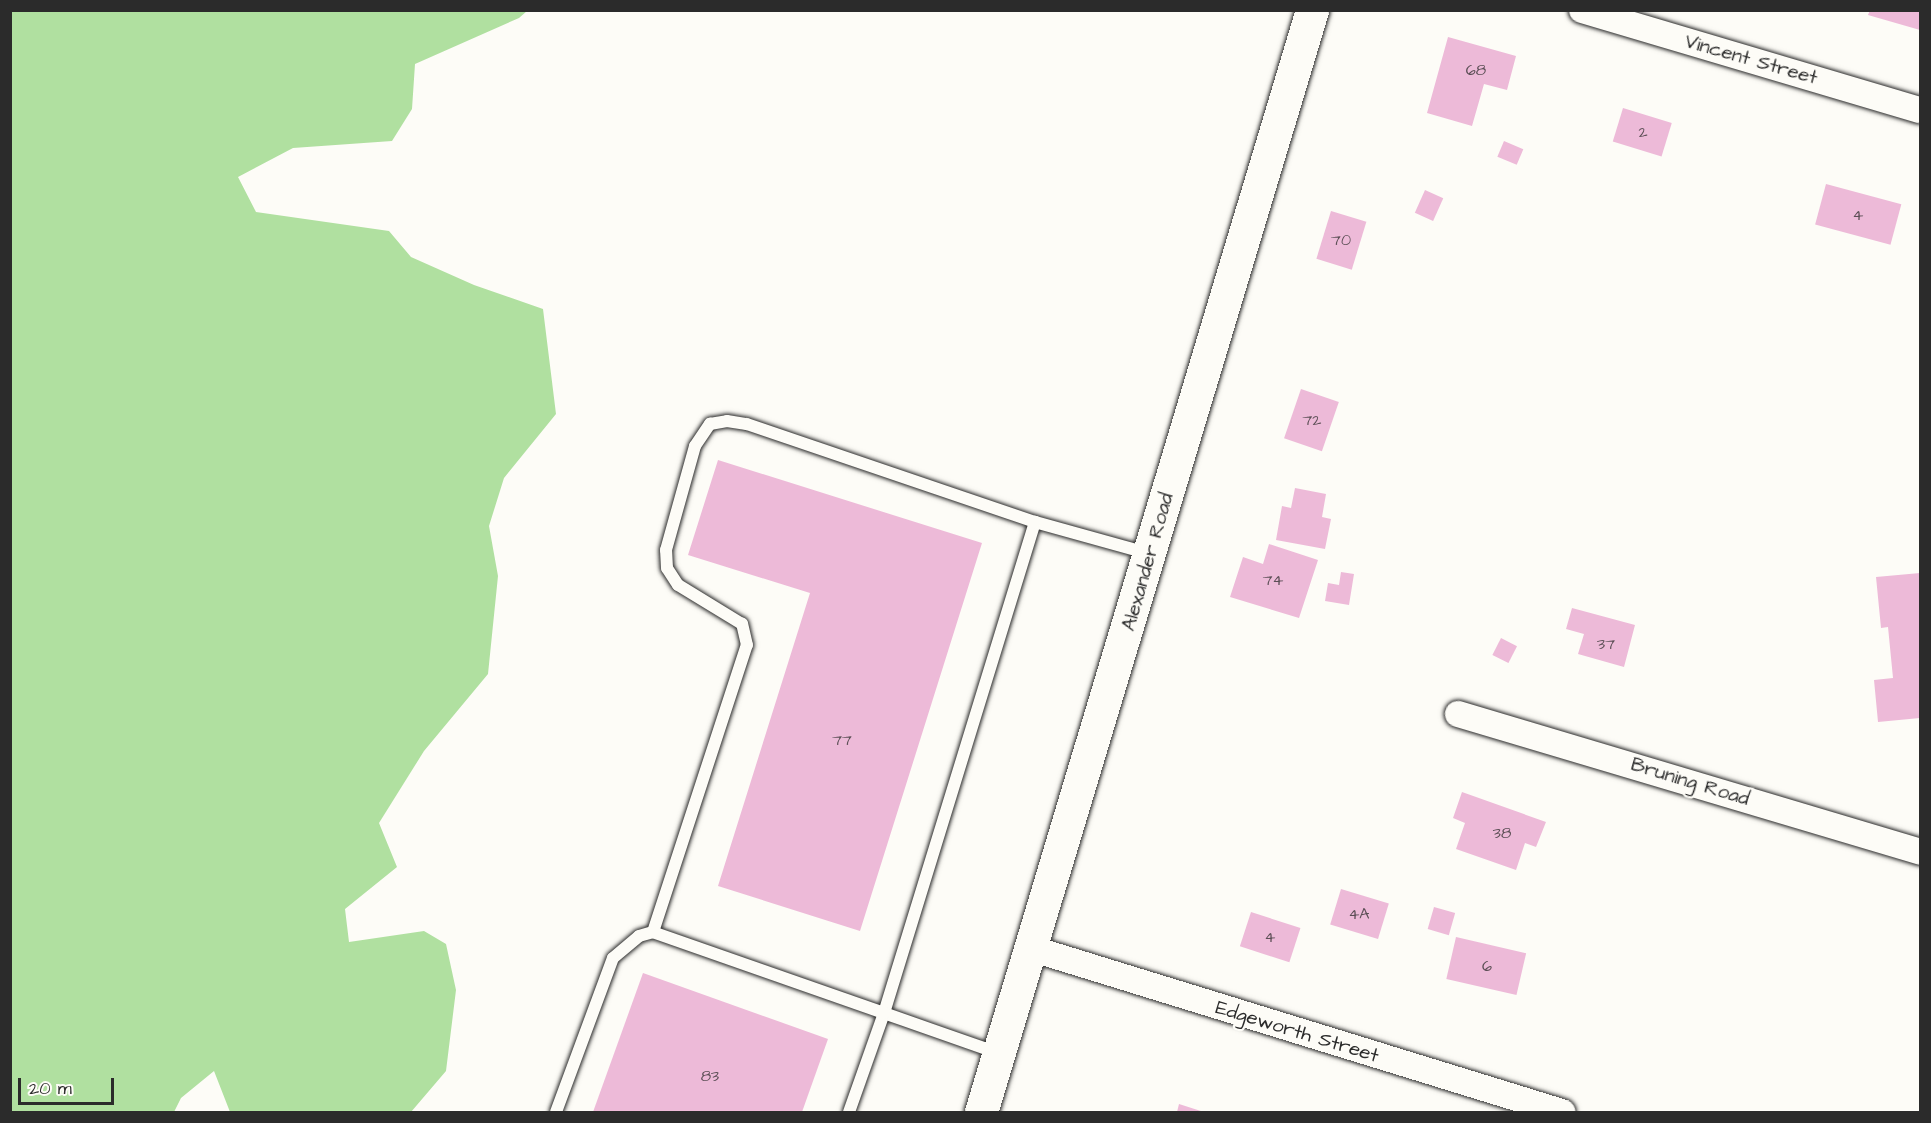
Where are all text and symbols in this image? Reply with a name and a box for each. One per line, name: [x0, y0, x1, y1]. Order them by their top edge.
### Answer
street label: Vincent Street: [1682, 30, 1820, 90]
house number: 68: [1466, 60, 1486, 80]
house number: 2: [1638, 122, 1648, 142]
house number: 4: [1853, 205, 1863, 225]
house number: 70: [1331, 230, 1351, 250]
house number: 72: [1302, 410, 1322, 430]
street label: Alexander Road: [1117, 490, 1179, 634]
house number: 74: [1263, 570, 1283, 590]
house number: 37: [1597, 634, 1615, 654]
house number: 77: [832, 730, 852, 750]
street label: Bruning Road: [1628, 753, 1752, 811]
house number: 38: [1493, 823, 1511, 843]
house number: 4A: [1348, 904, 1370, 924]
house number: 4: [1265, 927, 1275, 947]
house number: 6: [1482, 956, 1492, 976]
street label: Edgeworth Street: [1213, 996, 1381, 1068]
scale bar: [21, 1066, 117, 1104]
house number: 83: [701, 1066, 719, 1086]
text: 20 m: [29, 1076, 72, 1101]

